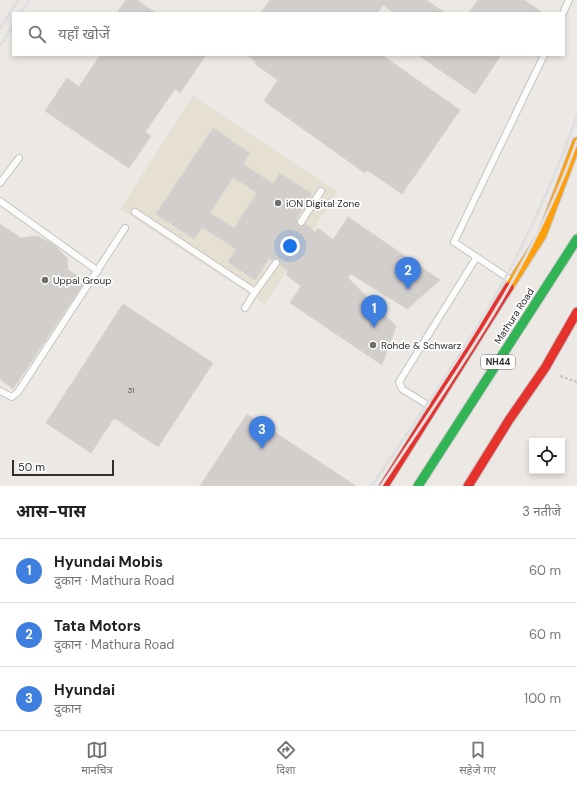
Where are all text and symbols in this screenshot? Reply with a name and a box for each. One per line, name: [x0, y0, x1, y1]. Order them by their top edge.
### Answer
search box: [12, 12, 565, 56]
icon: search: [26, 23, 48, 45]
text: यहाँ खोजें: [58, 24, 110, 44]
place label: iON Digital Zone: [286, 197, 360, 210]
marker: iON Digital Zone: [273, 198, 283, 208]
your location: [280, 236, 300, 256]
pin: 2: [395, 257, 421, 290]
place label: Uppal Group: [53, 274, 111, 287]
marker: Uppal Group: [40, 275, 50, 285]
street label: Mathura Road: [491, 286, 537, 346]
pin: 1: [361, 295, 387, 328]
place label: Rohde & Schwarz: [381, 339, 462, 352]
marker: Rohde & Schwarz: [368, 340, 378, 350]
road number: NH44: [481, 355, 515, 369]
house number: 31: [127, 385, 135, 395]
pin: 3: [249, 416, 275, 449]
map controls: [529, 438, 565, 474]
button: locate: [529, 438, 565, 474]
scale bar: [12, 458, 114, 477]
text: 50 m: [18, 460, 45, 474]
text: आस-पास: [16, 500, 86, 522]
text: 3 नतीजे: [522, 503, 561, 520]
text: Hyundai Mobis: [54, 552, 163, 572]
text: 1: [27, 562, 31, 579]
text: 60 m: [529, 562, 561, 579]
text: दुकान · Mathura Road: [54, 572, 174, 589]
text: Tata Motors: [54, 616, 141, 636]
text: 2: [25, 626, 33, 643]
text: 60 m: [529, 626, 561, 643]
text: दुकान · Mathura Road: [54, 636, 174, 653]
text: Hyundai: [54, 680, 115, 700]
text: 3: [25, 690, 33, 707]
text: 100 m: [524, 690, 561, 707]
text: दुकान: [54, 700, 81, 717]
tab: मानचित्र: [81, 739, 113, 778]
tab: दिशा: [275, 739, 297, 778]
tab: सहेजे गए: [459, 739, 496, 778]

